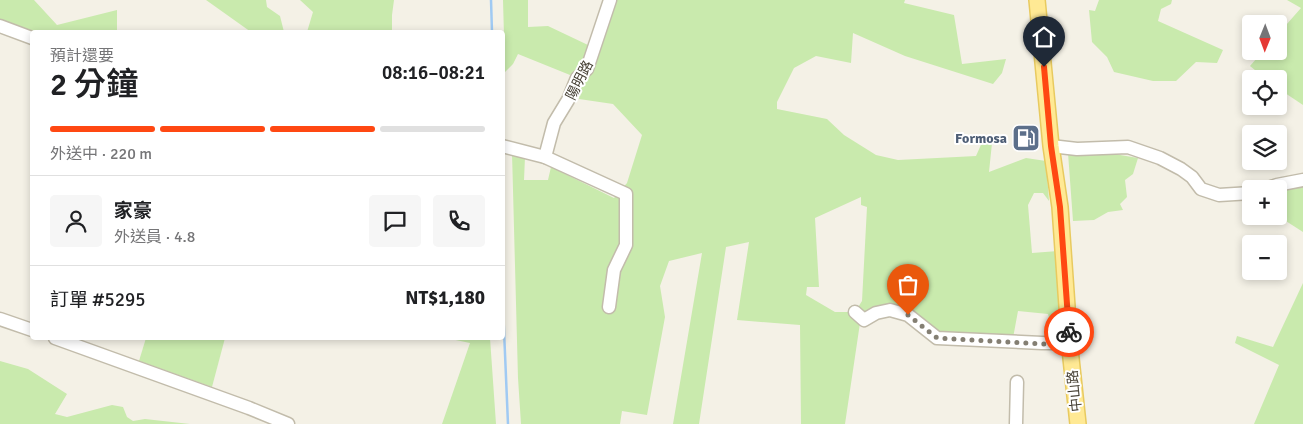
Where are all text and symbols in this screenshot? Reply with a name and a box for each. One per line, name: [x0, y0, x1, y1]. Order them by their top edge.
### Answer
north arrow: [1242, 15, 1288, 60]
map controls: [1242, 15, 1287, 280]
pin: [1023, 16, 1065, 67]
icon: home: [1030, 23, 1058, 51]
text: 預計還要: [50, 46, 114, 66]
street label: 陽明路: [562, 58, 597, 103]
text: 08:16–08:21: [382, 61, 485, 85]
text: 2 分鐘: [50, 65, 138, 104]
button: locate: [1242, 70, 1287, 115]
fuel station icon: Formosa: [1011, 123, 1041, 153]
button: layers: [1242, 125, 1287, 170]
place label: Formosa: [955, 130, 1007, 147]
text: 外送中 · 220 m: [50, 144, 152, 164]
button: +: [1242, 180, 1287, 225]
button: person: [50, 195, 102, 247]
button: chat: [369, 195, 421, 247]
button: phone: [433, 195, 485, 247]
text: 家豪: [114, 199, 152, 223]
text: 外送員 · 4.8: [114, 227, 195, 247]
button: −: [1242, 235, 1287, 280]
pin: [887, 264, 929, 315]
icon: bag: [894, 271, 922, 299]
text: NT$1,180: [405, 286, 485, 310]
text: 訂單 #5295: [50, 288, 145, 312]
courier: [1044, 307, 1094, 357]
icon: bike: [1055, 318, 1083, 346]
street label: 中山路: [1064, 369, 1085, 413]

